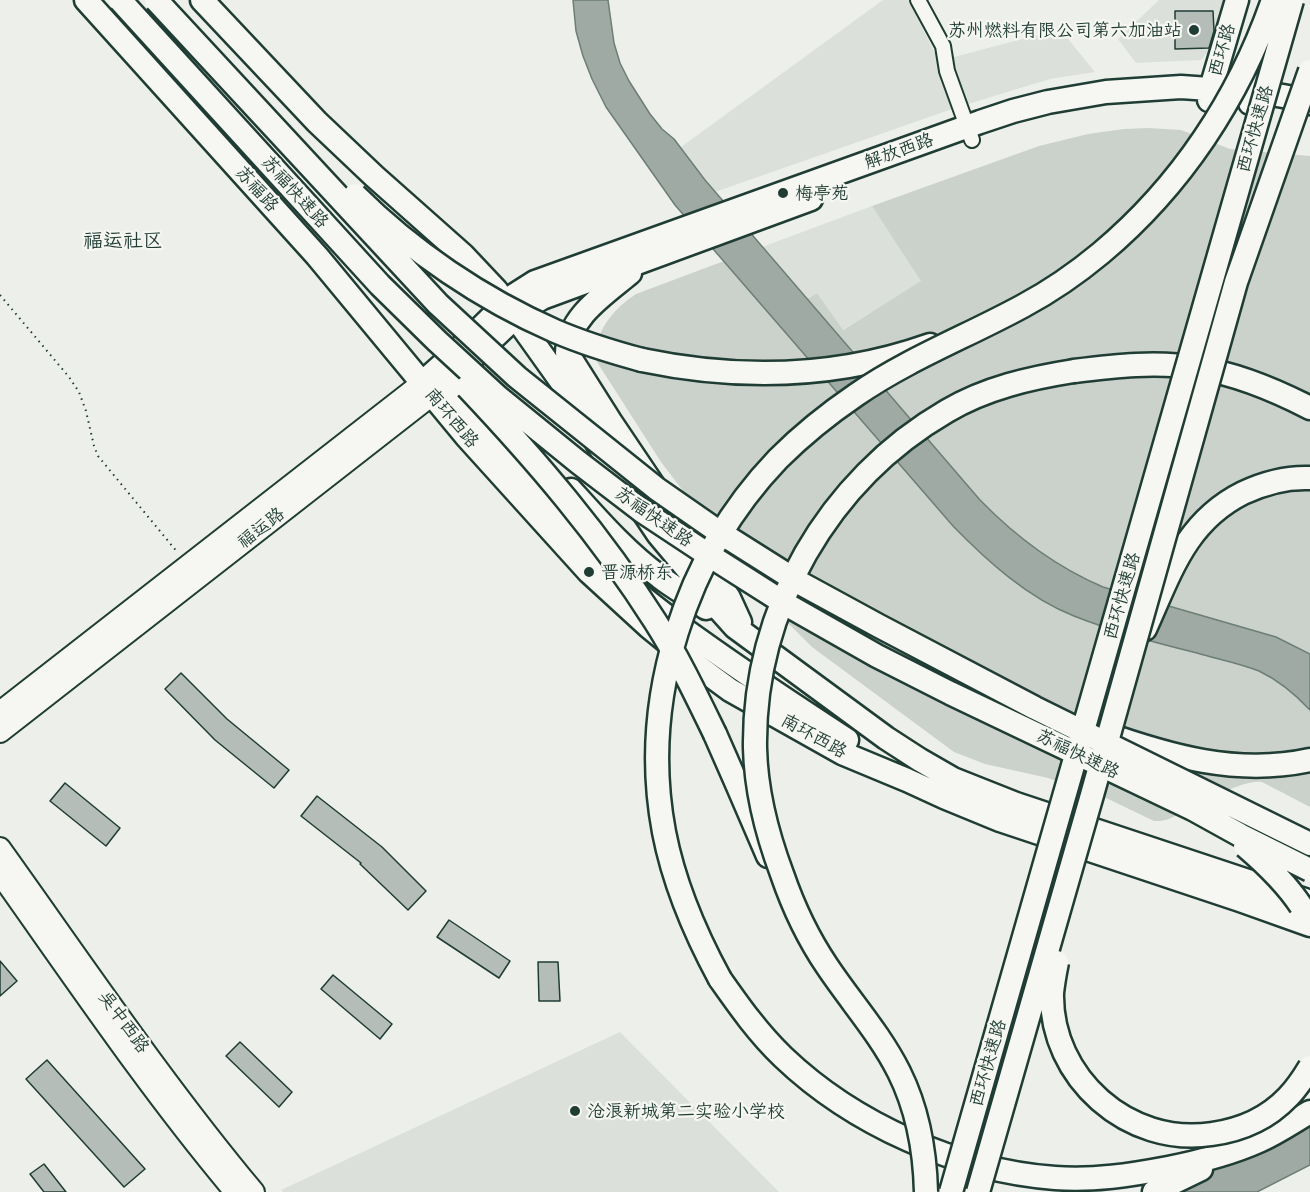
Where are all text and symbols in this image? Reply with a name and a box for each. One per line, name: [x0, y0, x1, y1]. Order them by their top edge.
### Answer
place label: 苏州燃料有限公司第六加油站: [948, 19, 1182, 41]
street label: 西环路: [1204, 21, 1240, 79]
marker: 苏州燃料有限公司第六加油站: [1187, 23, 1201, 37]
street label: 西环快速路: [1232, 83, 1278, 175]
street label: 解放西路: [861, 129, 937, 173]
street label: 苏福快速路: [257, 151, 333, 233]
street label: 苏福路: [231, 162, 283, 216]
place label: 梅亭苑: [795, 182, 849, 204]
marker: 梅亭苑: [776, 186, 790, 200]
district label: 福运社区: [83, 229, 163, 253]
street label: 南环西路: [421, 383, 483, 453]
street label: 苏福快速路: [611, 482, 697, 552]
street label: 福运路: [233, 503, 289, 553]
street label: 西环快速路: [1099, 550, 1145, 642]
place label: 晋源桥东: [601, 561, 673, 583]
marker: 晋源桥东: [582, 565, 596, 579]
street label: 南环西路: [777, 709, 851, 763]
street label: 苏福快速路: [1033, 725, 1123, 783]
street label: 吴中西路: [94, 987, 154, 1057]
street label: 西环快速路: [965, 1017, 1011, 1109]
place label: 沧浪新城第二实验小学校: [587, 1100, 785, 1122]
marker: 沧浪新城第二实验小学校: [568, 1104, 582, 1118]

